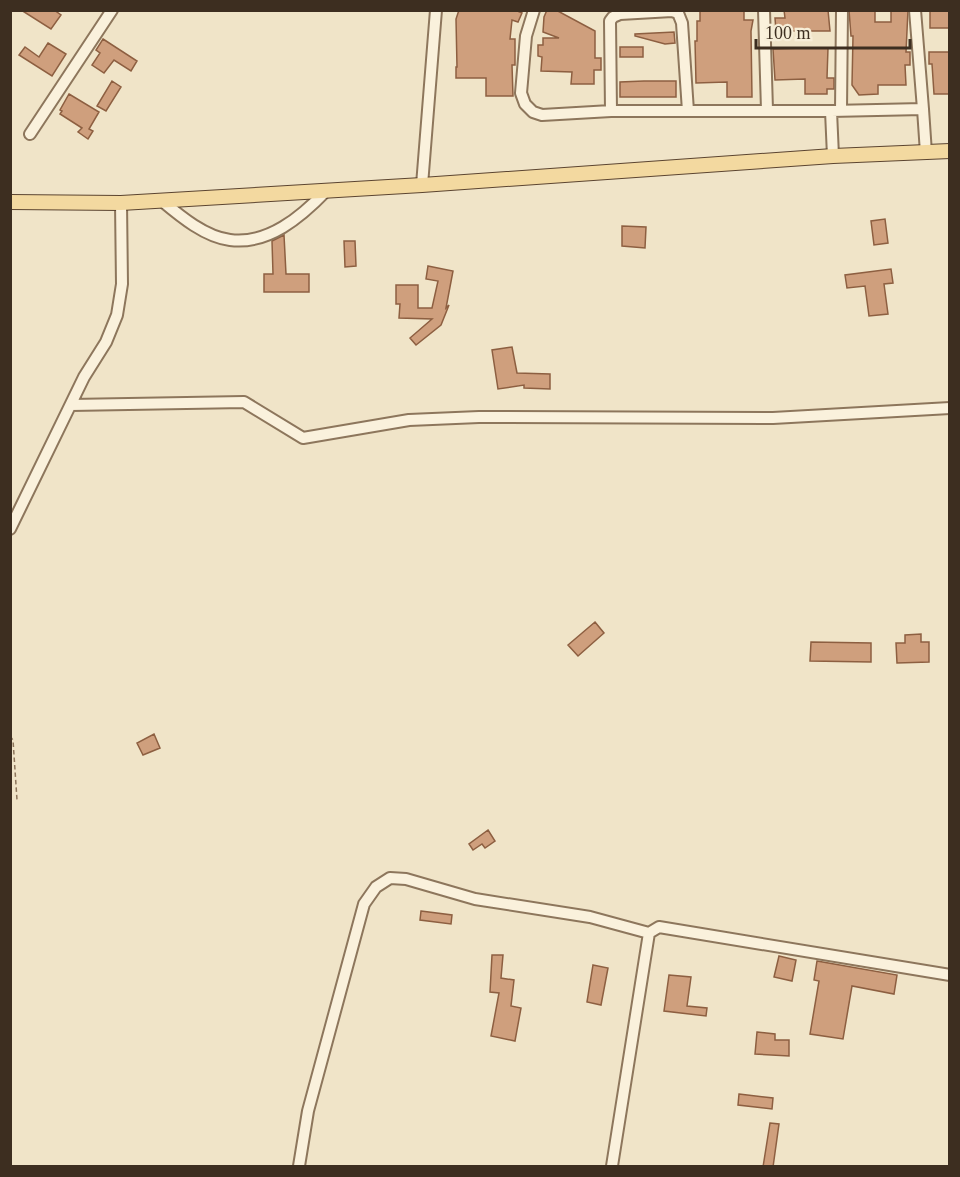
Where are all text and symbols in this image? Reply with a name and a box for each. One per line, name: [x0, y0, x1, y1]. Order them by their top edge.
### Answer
scale bar: [756, 12, 910, 50]
text: 100 m: [765, 23, 811, 43]

